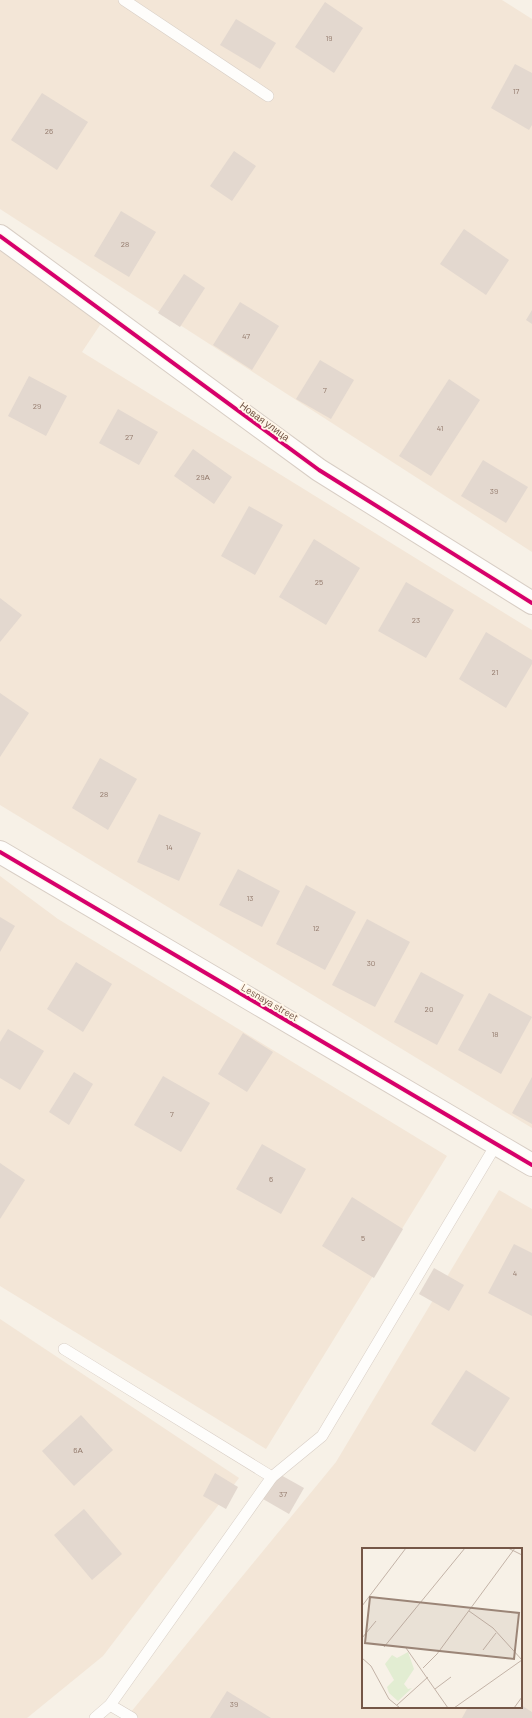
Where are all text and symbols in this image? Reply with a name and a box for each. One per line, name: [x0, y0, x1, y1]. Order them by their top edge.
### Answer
house number: 19: [326, 33, 332, 43]
house number: 17: [513, 86, 520, 96]
house number: 26: [45, 126, 53, 136]
house number: 28: [121, 239, 129, 249]
house number: 47: [242, 331, 250, 341]
house number: 7: [323, 385, 327, 395]
street label: Новая улица: [238, 399, 293, 443]
house number: 29: [33, 401, 41, 411]
house number: 41: [437, 423, 443, 433]
house number: 27: [125, 432, 133, 442]
house number: 29А: [196, 472, 211, 482]
house number: 39: [490, 486, 498, 496]
house number: 25: [315, 577, 323, 587]
house number: 23: [412, 615, 420, 625]
house number: 21: [492, 667, 499, 677]
house number: 28: [100, 789, 108, 799]
house number: 14: [165, 842, 173, 852]
house number: 13: [247, 893, 253, 903]
house number: 12: [312, 923, 320, 933]
house number: 30: [367, 958, 375, 968]
street label: Lesnaya street: [239, 981, 301, 1023]
house number: 20: [425, 1004, 433, 1014]
house number: 18: [492, 1029, 498, 1039]
house number: 7: [170, 1109, 174, 1119]
house number: 6: [269, 1174, 273, 1184]
house number: 5: [361, 1233, 365, 1243]
house number: 4: [513, 1268, 517, 1278]
house number: 6А: [73, 1445, 83, 1455]
house number: 37: [279, 1489, 287, 1499]
inset map: [362, 1548, 522, 1708]
house number: 39: [230, 1699, 238, 1709]

